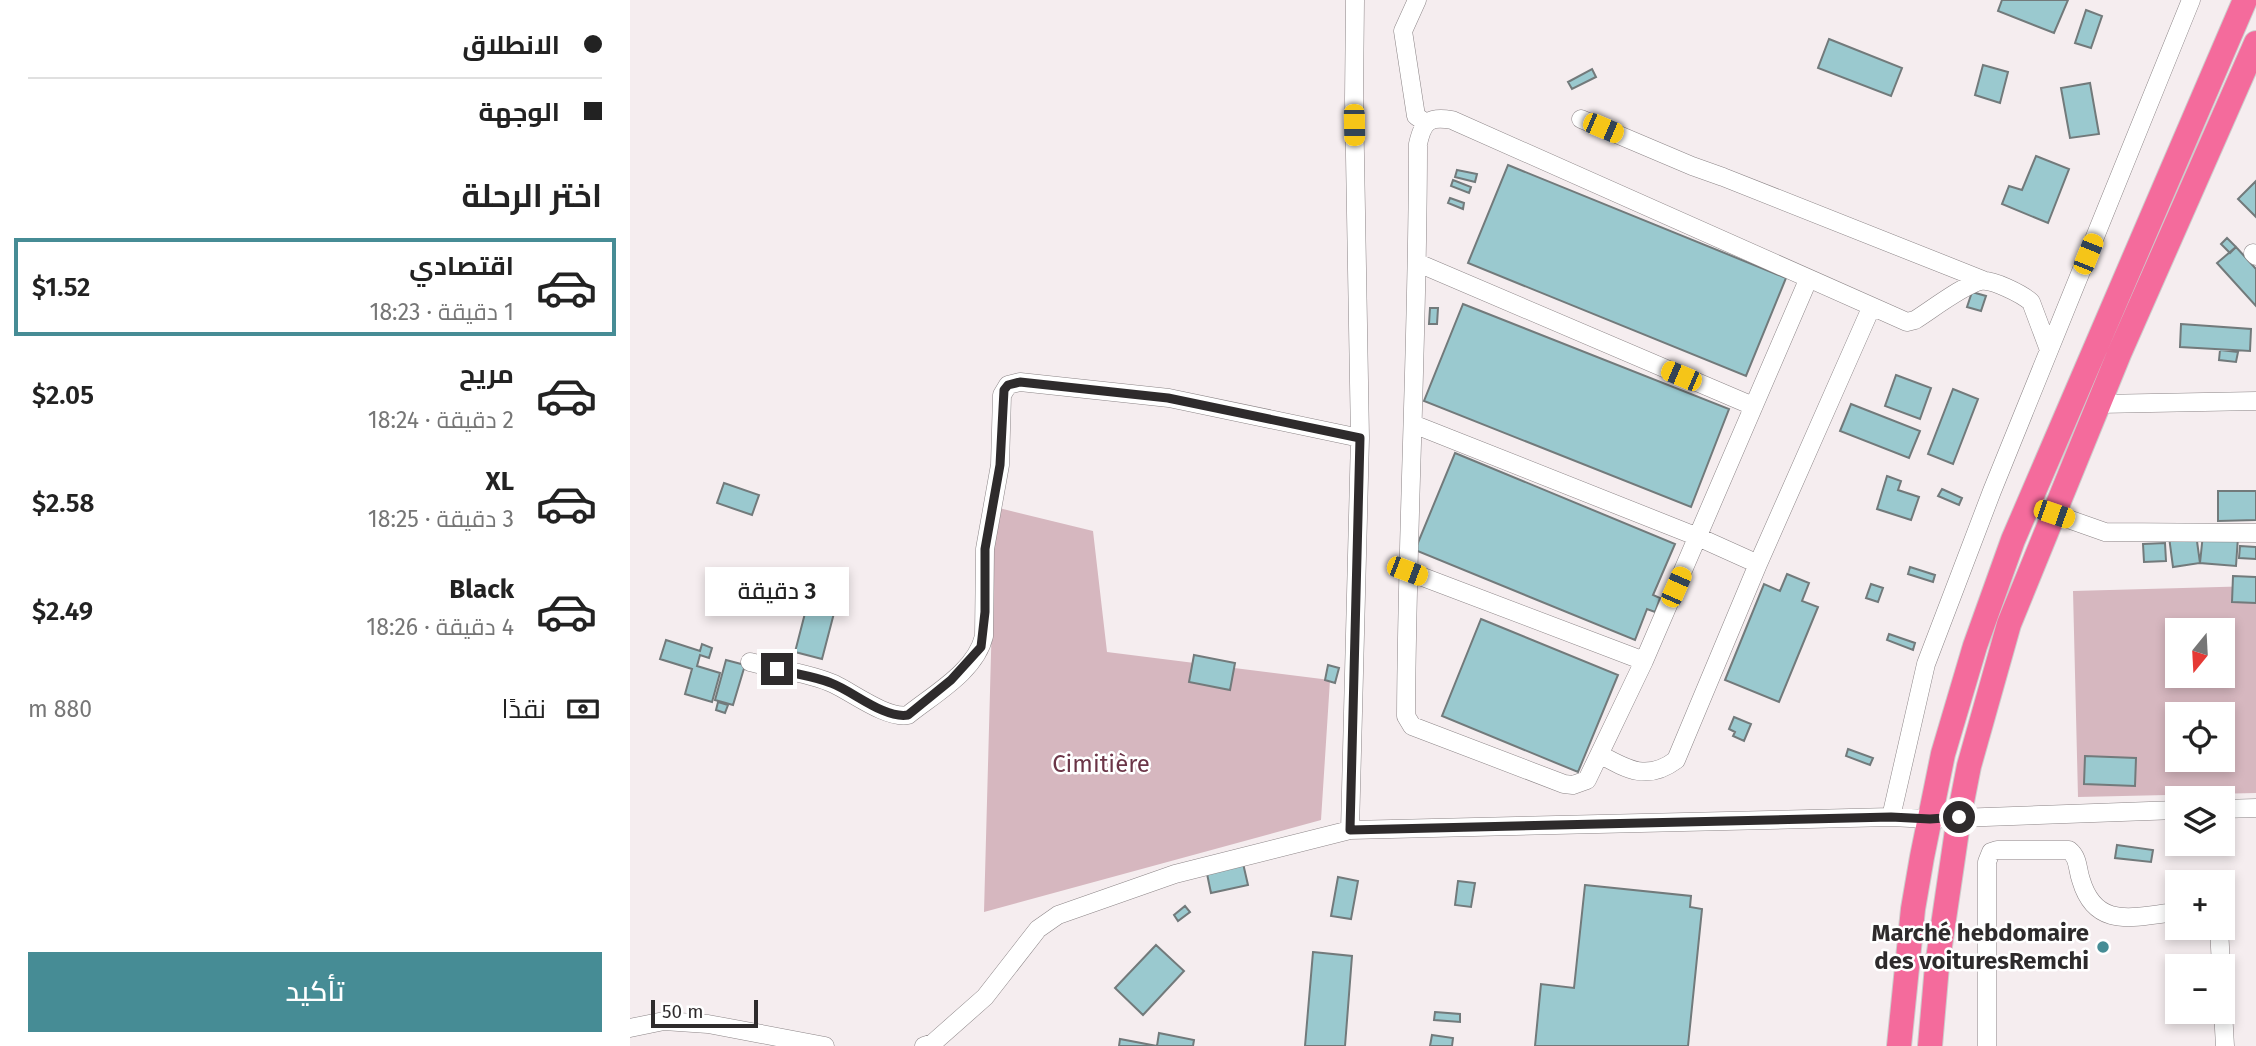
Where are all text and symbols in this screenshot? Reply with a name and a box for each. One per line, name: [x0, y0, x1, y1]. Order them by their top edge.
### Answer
text: الانطلاق: [462, 30, 560, 61]
text: الوجهة: [479, 97, 560, 128]
car: [1344, 104, 1365, 146]
car: [1580, 110, 1627, 146]
text: اختر الرحلة: [461, 177, 602, 215]
car: [2071, 231, 2106, 277]
text: اقتصادي: [409, 251, 514, 282]
icon: car: [535, 256, 598, 319]
text: $1.52: [32, 272, 90, 303]
text: 1 دقيقة · 18:23: [369, 298, 514, 326]
car: [1658, 358, 1705, 394]
text: مريح: [459, 359, 514, 390]
icon: car: [535, 364, 598, 427]
text: $2.05: [32, 380, 94, 411]
text: 2 دقيقة · 18:24: [368, 406, 514, 434]
text: XL: [486, 466, 514, 497]
icon: car: [535, 472, 598, 535]
text: $2.58: [32, 488, 94, 519]
car: [2031, 497, 2078, 531]
text: 3 دقيقة · 18:25: [368, 505, 514, 533]
car: [1384, 554, 1431, 588]
car: [1658, 564, 1695, 610]
callout: 3 دقيقة: [705, 568, 849, 616]
text: Black: [449, 574, 514, 605]
text: 3 دقيقة: [738, 577, 816, 605]
icon: car: [535, 580, 598, 643]
text: $2.49: [32, 596, 93, 627]
text: 4 دقيقة · 18:26: [366, 613, 514, 641]
north arrow: [2165, 618, 2235, 688]
map controls: [2165, 618, 2235, 1024]
route end: [761, 653, 793, 685]
icon: cash: [564, 690, 602, 728]
text: نقدًا: [502, 694, 546, 725]
text: 880 m: [28, 695, 92, 723]
button: locate: [2165, 702, 2235, 772]
park label: Cimitière: [1052, 750, 1150, 778]
button: layers: [2165, 786, 2235, 856]
route start: [1943, 801, 1975, 833]
button: +: [2165, 870, 2235, 940]
place label: Marché hebdomaire des voituresRemchi: [1872, 919, 2089, 975]
marker: Marché hebdomaire des voituresRemchi: [2095, 939, 2111, 955]
button: تأكيد: [28, 952, 602, 1032]
button: −: [2165, 954, 2235, 1024]
scale bar: [651, 997, 758, 1029]
text: 50 m: [662, 1000, 703, 1023]

